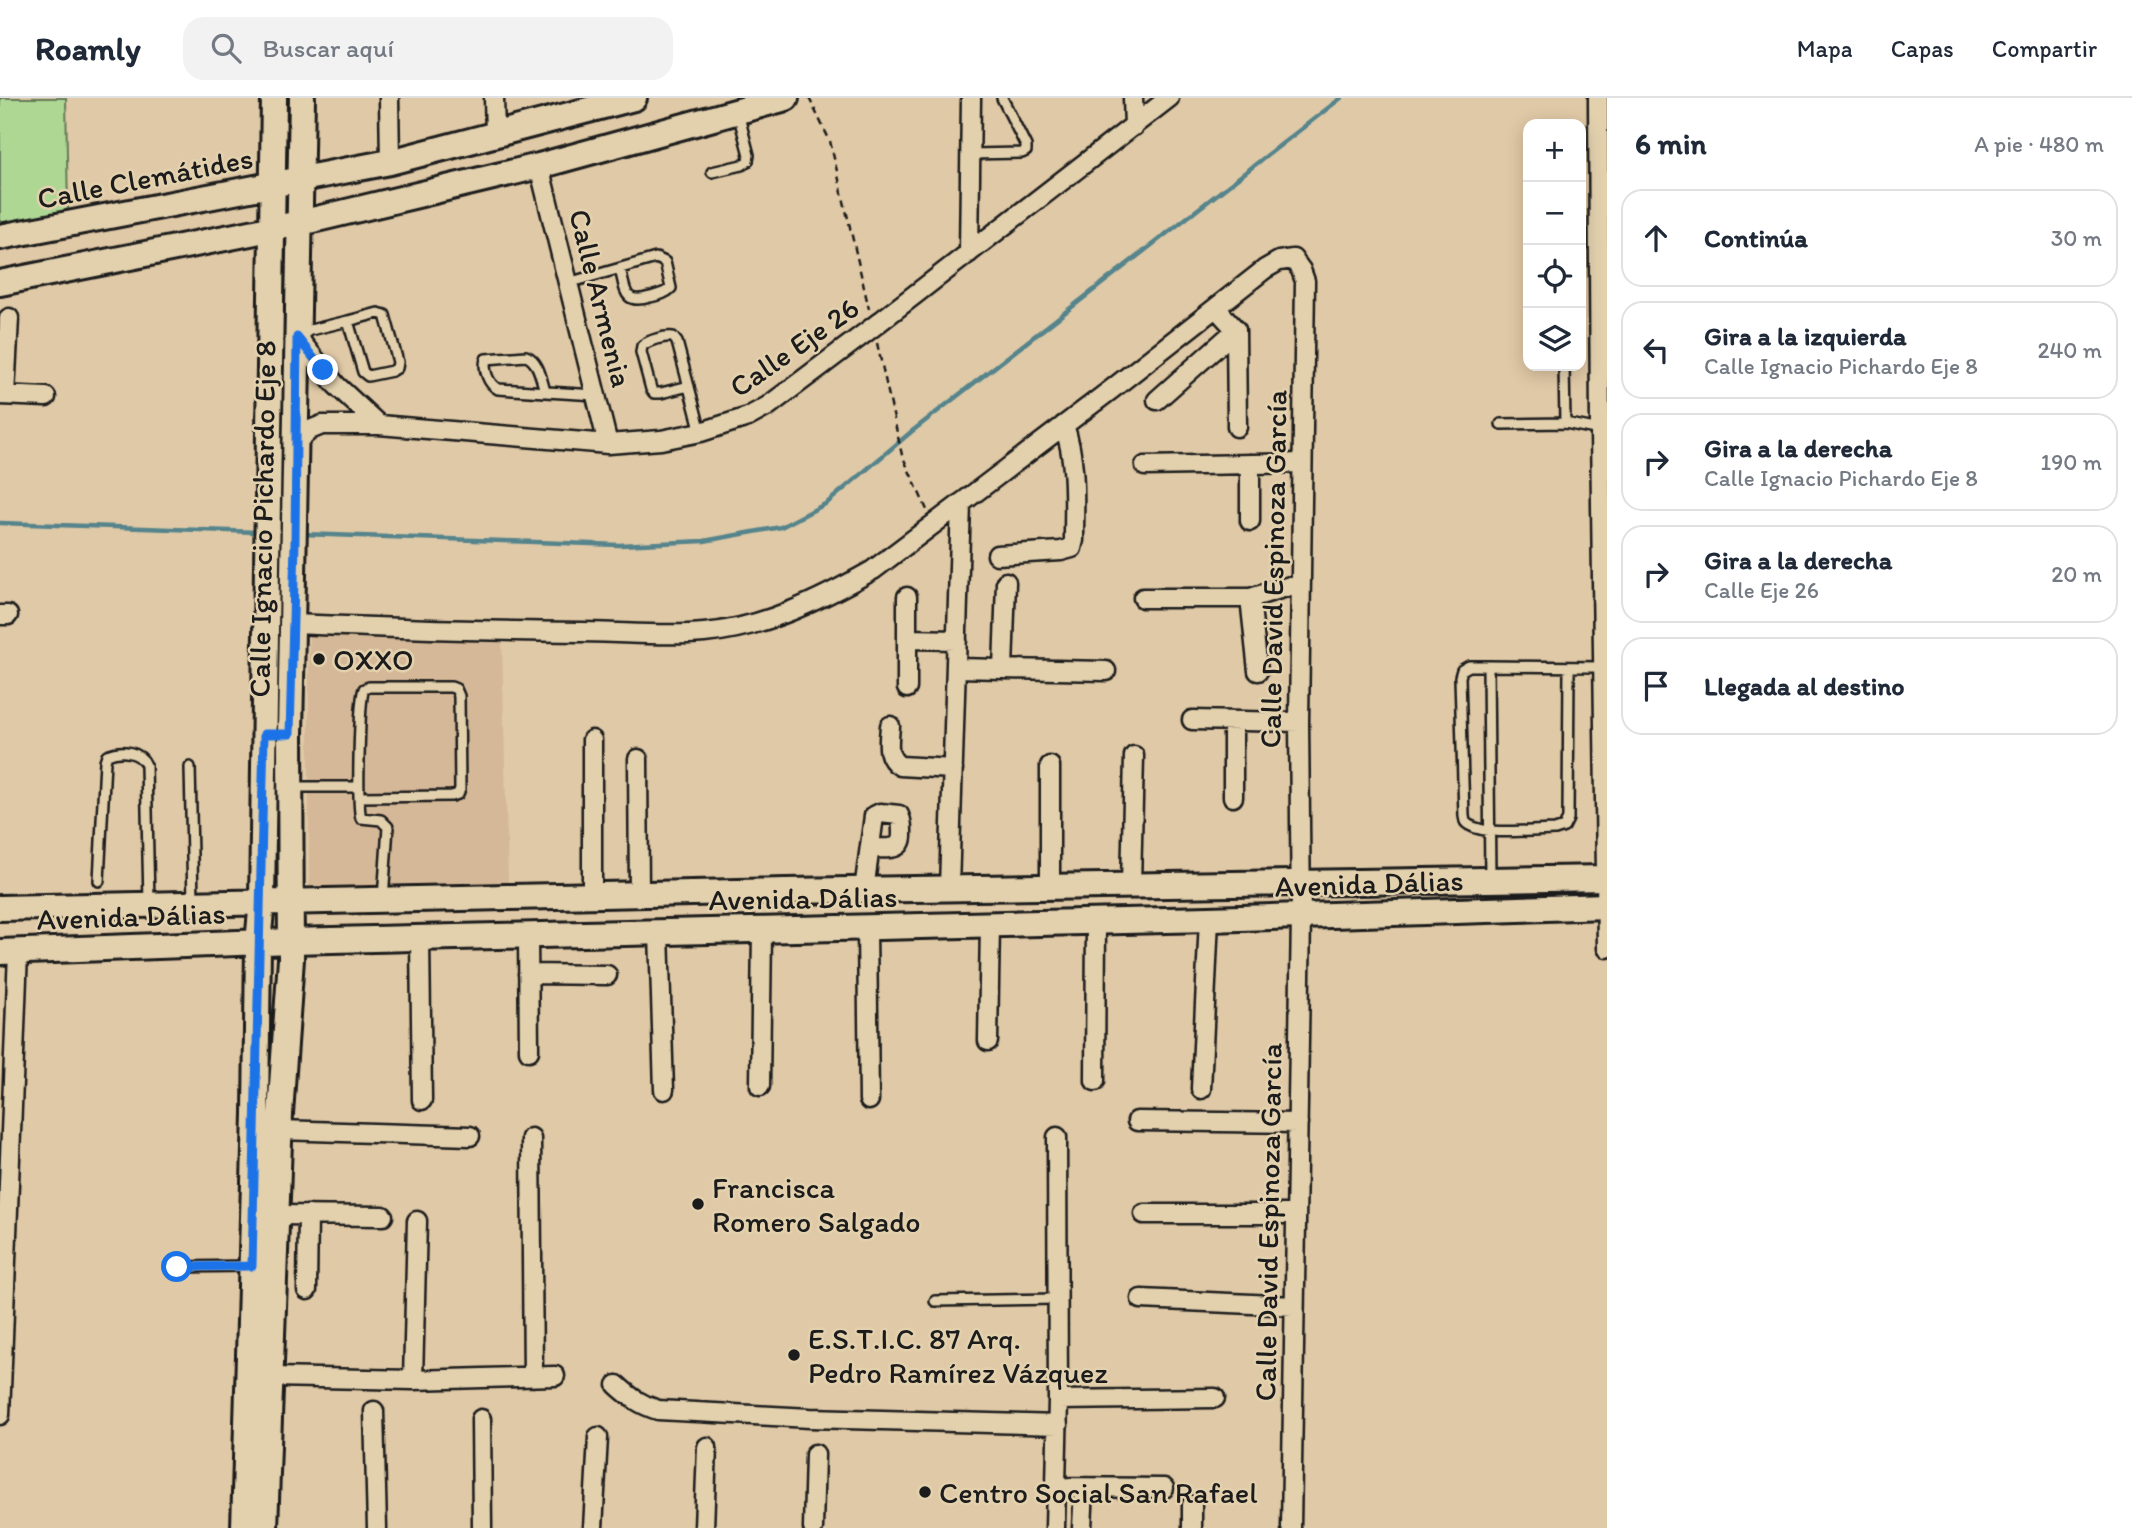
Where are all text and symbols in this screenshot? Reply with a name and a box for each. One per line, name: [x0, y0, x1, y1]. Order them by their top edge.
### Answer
search box: [183, 17, 673, 80]
text: Roamly: [35, 29, 141, 68]
icon: search: [207, 29, 245, 67]
text: Buscar aquí: [263, 32, 394, 64]
text: Mapa: [1797, 34, 1853, 63]
text: Capas: [1891, 34, 1954, 63]
text: Compartir: [1992, 34, 2097, 63]
map controls: [1523, 119, 1586, 371]
button: +: [1523, 119, 1586, 182]
text: 6 min: [1635, 125, 1707, 162]
text: A pie · 480 m: [1974, 130, 2104, 158]
street label: Calle Clemátides: [34, 139, 256, 217]
button: −: [1523, 182, 1586, 245]
street label: Calle Armenia: [561, 205, 641, 391]
icon: ahead: [1637, 219, 1675, 257]
text: Continúa: [1704, 222, 1808, 254]
text: 30 m: [2051, 224, 2102, 252]
button: locate: [1523, 245, 1586, 308]
street label: Calle Eje 26: [722, 289, 866, 405]
button: layers: [1523, 308, 1586, 371]
text: Gira a la izquierda: [1704, 320, 1907, 352]
icon: left: [1637, 331, 1675, 369]
text: 240 m: [2037, 336, 2102, 364]
street label: Calle Ignacio Pichardo Eje 8: [240, 340, 284, 698]
text: Calle Ignacio Pichardo Eje 8: [1704, 352, 1978, 380]
route end: [307, 354, 338, 385]
street label: Calle David Espinoza García: [1251, 389, 1295, 749]
text: Gira a la derecha: [1704, 432, 1892, 464]
icon: right: [1637, 443, 1675, 481]
text: 190 m: [2041, 448, 2102, 476]
text: Calle Ignacio Pichardo Eje 8: [1704, 464, 1978, 492]
text: Gira a la derecha: [1704, 544, 1892, 576]
icon: right: [1637, 555, 1675, 593]
text: 20 m: [2051, 560, 2102, 588]
text: Calle Eje 26: [1704, 576, 1819, 604]
place label: OXXO: [333, 641, 414, 678]
marker: OXXO: [311, 651, 327, 667]
icon: arrive: [1637, 667, 1675, 705]
text: Llegada al destino: [1704, 670, 1905, 702]
street label: Avenida Dálias: [1274, 861, 1464, 905]
street label: Avenida Dálias: [708, 878, 898, 918]
street label: Avenida Dálias: [36, 894, 226, 938]
street label: Calle David Espinoza García: [1246, 1042, 1290, 1402]
place label: Francisca Romero Salgado: [712, 1169, 921, 1240]
marker: Francisca Romero Salgado: [690, 1196, 706, 1212]
route start: [161, 1251, 192, 1282]
place label: E.S.T.I.C. 87 Arq. Pedro Ramírez Vázquez: [808, 1320, 1108, 1391]
marker: E.S.T.I.C. 87 Arq. Pedro Ramírez Vázquez: [786, 1347, 802, 1363]
place label: Centro Social San Rafael: [939, 1474, 1258, 1511]
marker: Centro Social San Rafael: [917, 1484, 933, 1500]

